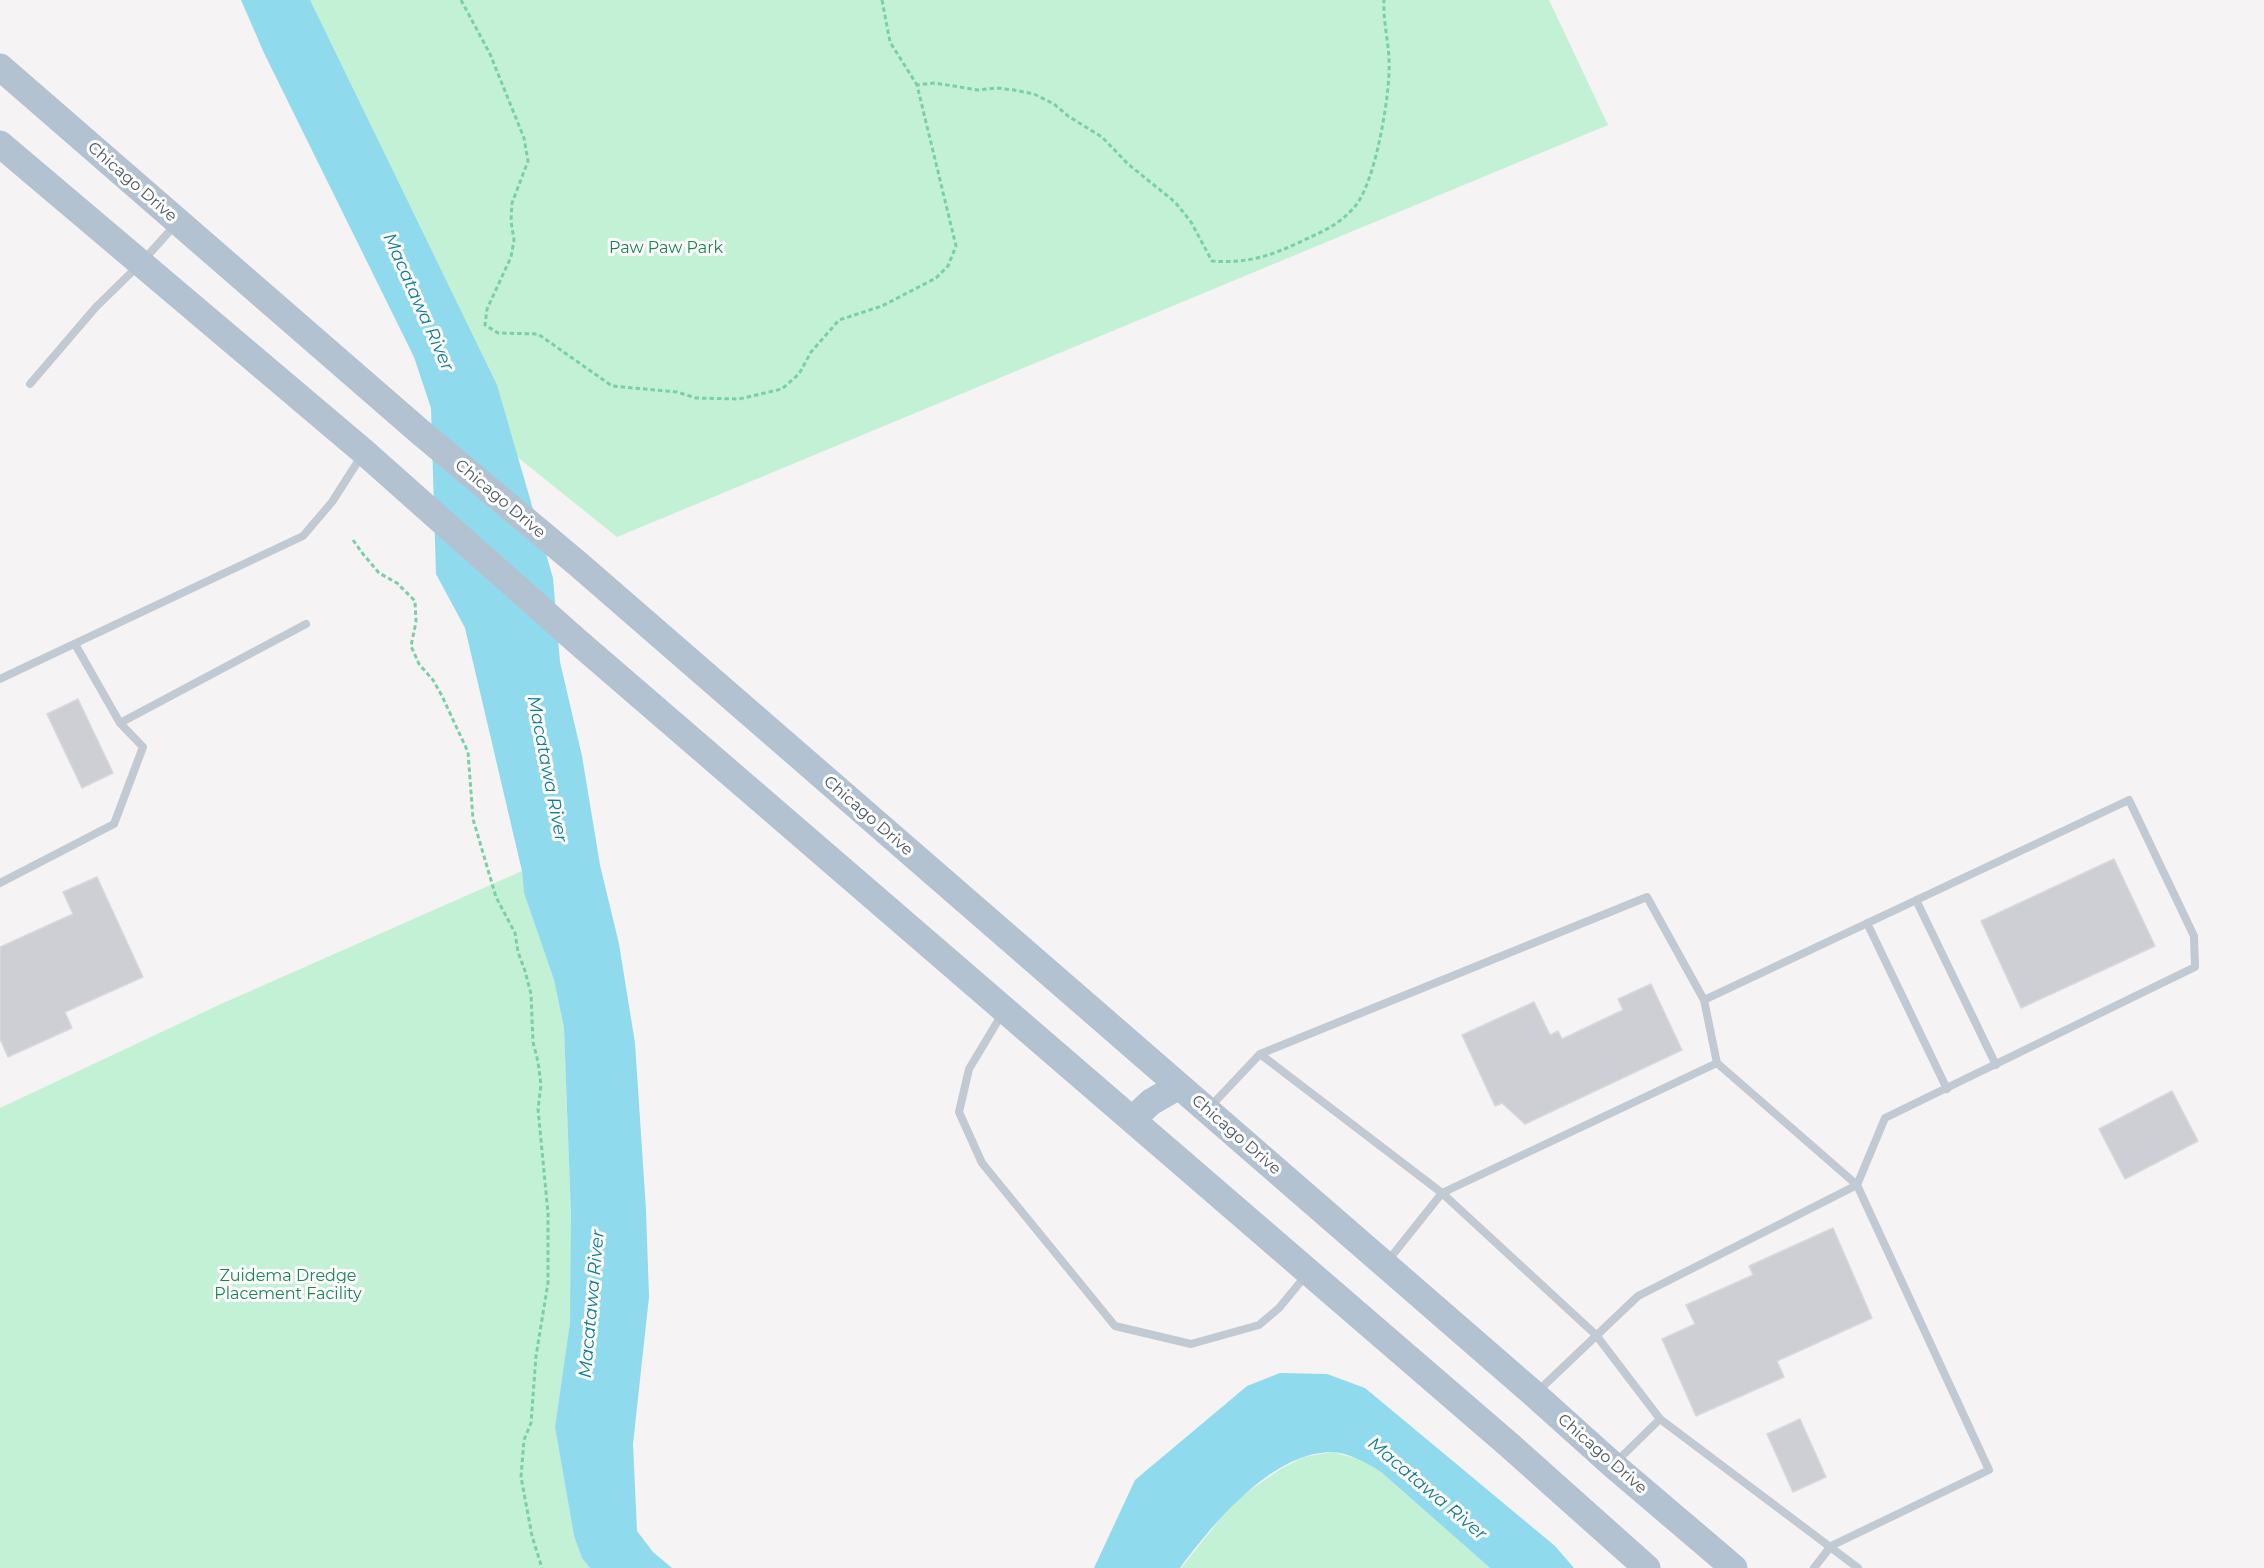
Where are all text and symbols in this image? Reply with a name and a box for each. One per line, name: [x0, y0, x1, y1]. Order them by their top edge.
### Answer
street label: Chicago Drive: [83, 138, 181, 226]
water label: Macatawa River: [378, 230, 458, 374]
park label: Paw Paw Park: [609, 238, 723, 258]
street label: Chicago Drive: [451, 456, 549, 542]
water label: Macatawa River: [522, 694, 572, 844]
street label: Chicago Drive: [819, 772, 917, 860]
street label: Chicago Drive: [1187, 1091, 1285, 1179]
water label: Macatawa River: [575, 1229, 609, 1379]
park label: Zuidema Dredge Placement Facility: [214, 1266, 362, 1304]
street label: Chicago Drive: [1553, 1410, 1651, 1498]
water label: Macatawa River: [1363, 1433, 1491, 1545]

